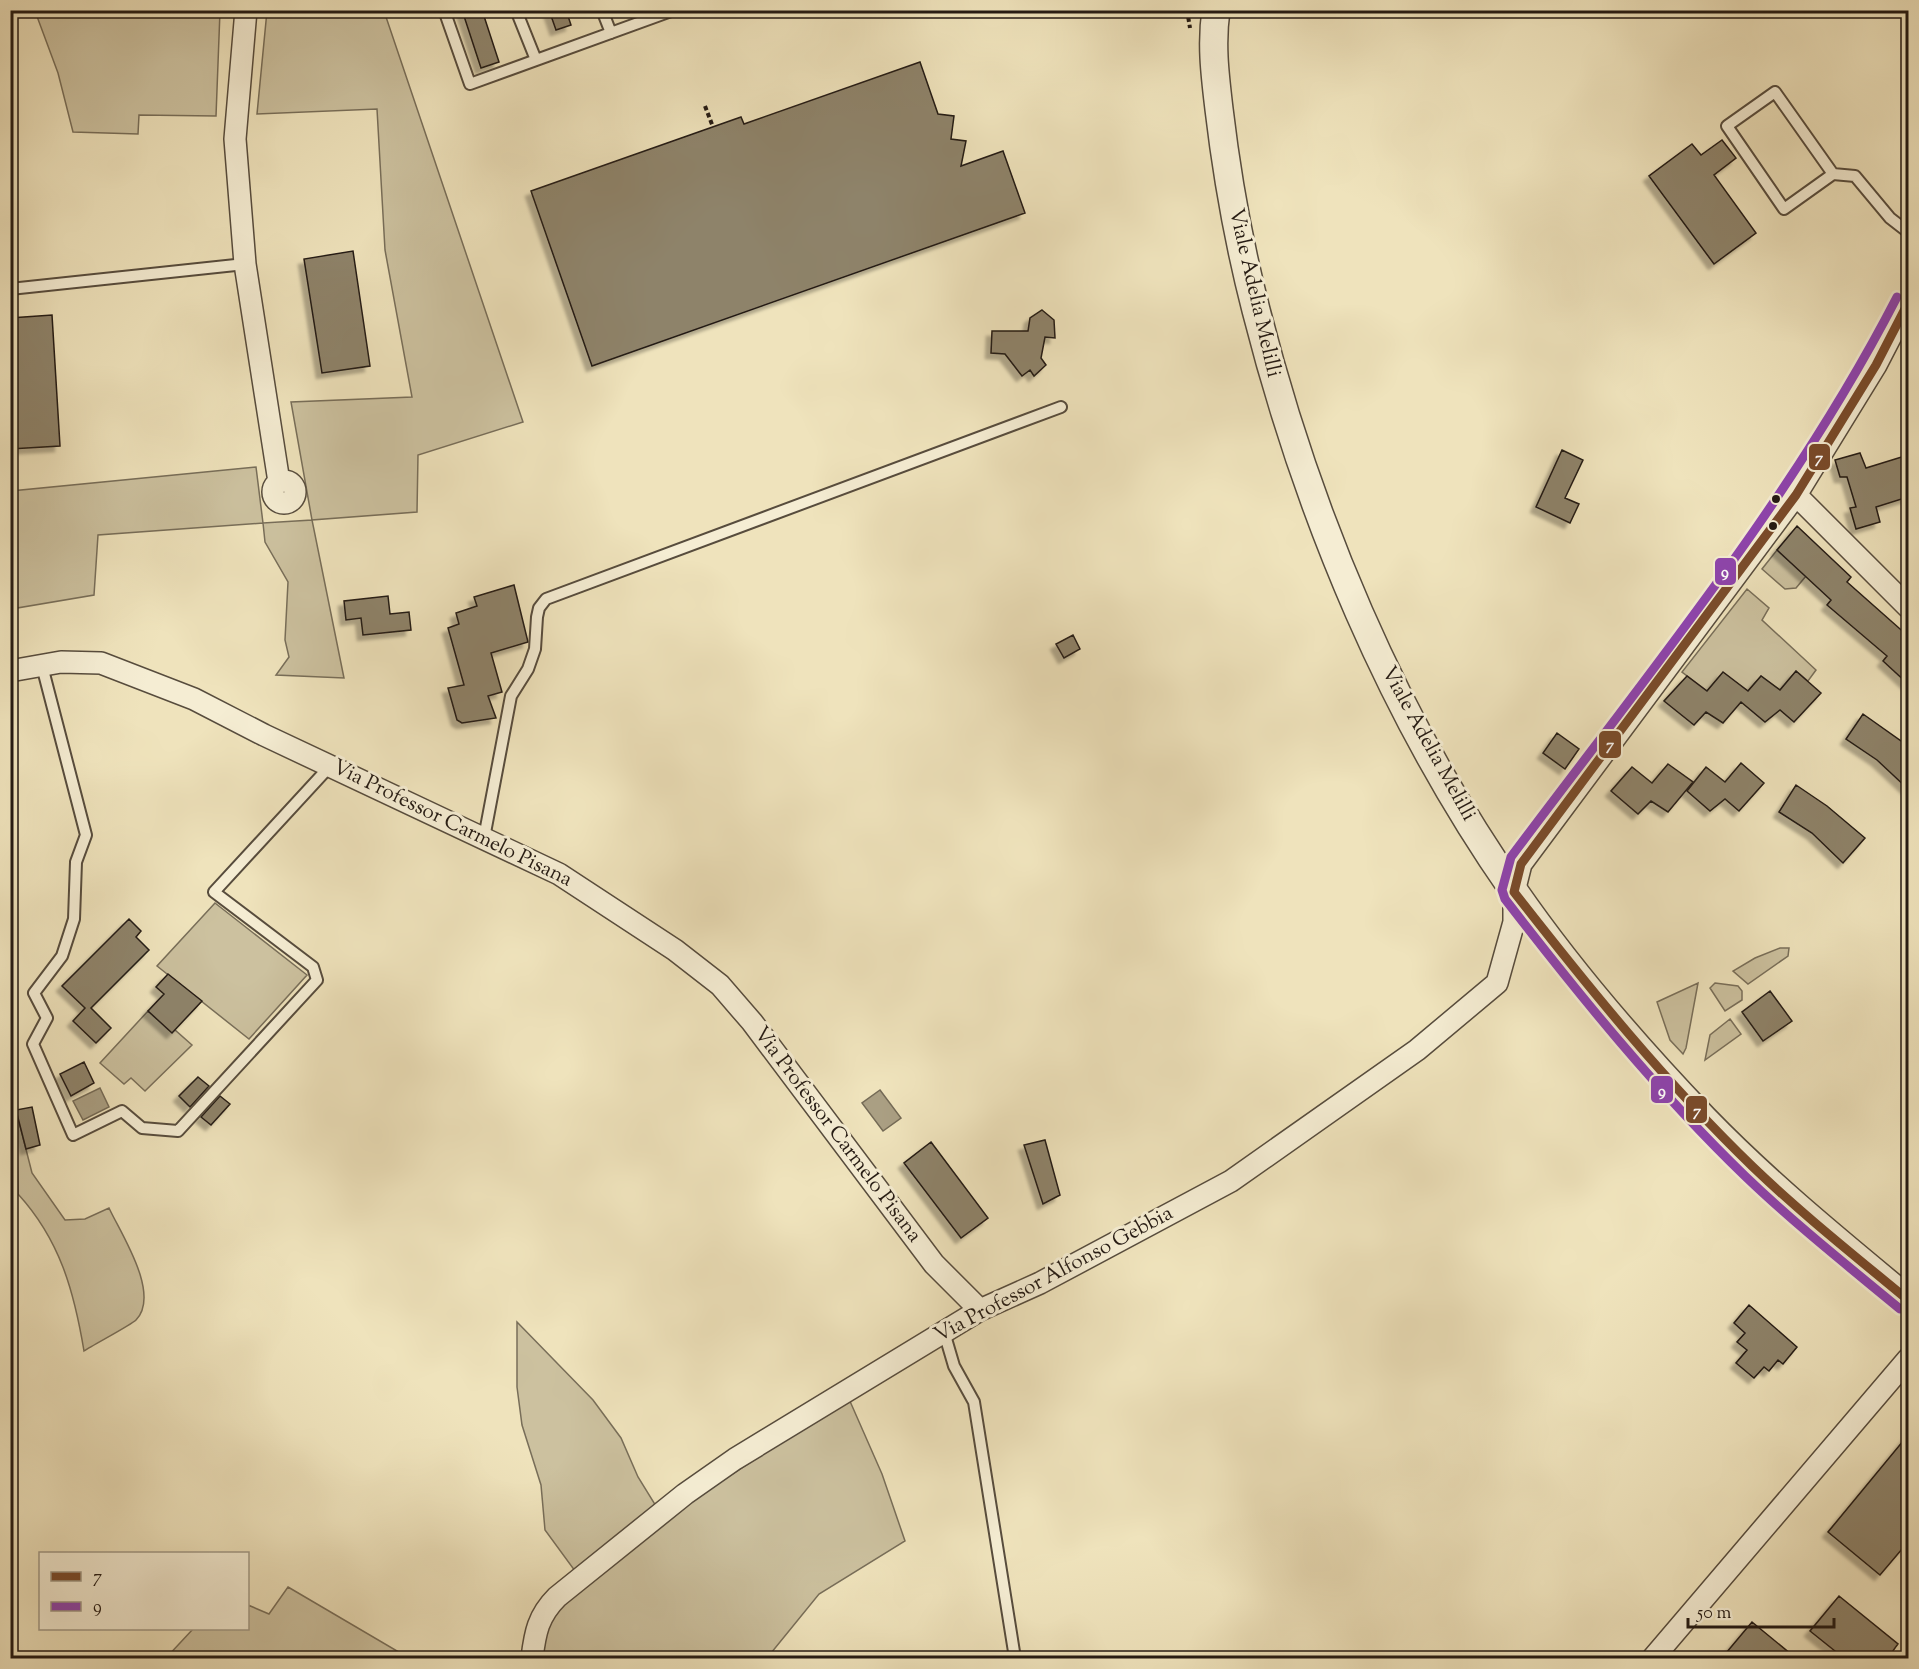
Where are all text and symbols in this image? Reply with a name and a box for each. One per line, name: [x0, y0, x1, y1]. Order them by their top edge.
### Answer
street label: Viale Adelia Melilli: [1220, 205, 1288, 381]
line badge: 7: [1808, 443, 1831, 471]
text: 7: [1815, 448, 1824, 471]
unlabelled marker: [1770, 493, 1782, 505]
unlabelled marker: [1767, 520, 1779, 532]
line badge: 9: [1714, 557, 1737, 586]
text: 9: [1721, 562, 1729, 585]
street label: Viale Adelia Melilli: [1373, 661, 1483, 827]
line badge: 7: [1598, 730, 1622, 759]
text: 7: [1606, 735, 1615, 758]
street label: Via Professor Carmelo Pisana: [327, 753, 577, 895]
street label: Via Professor Carmelo Pisana: [746, 1021, 928, 1250]
line badge: 9: [1650, 1075, 1674, 1104]
text: 9: [1658, 1081, 1666, 1104]
line badge: 7: [1685, 1095, 1708, 1124]
text: 7: [1693, 1101, 1702, 1124]
street label: Via Professor Alfonso Gebbia: [929, 1199, 1179, 1351]
legend: [39, 1552, 249, 1630]
text: 7: [93, 1565, 102, 1591]
scale bar: [1688, 1591, 1834, 1629]
text: 9: [93, 1595, 102, 1621]
text: 50 m: [1696, 1601, 1732, 1627]

